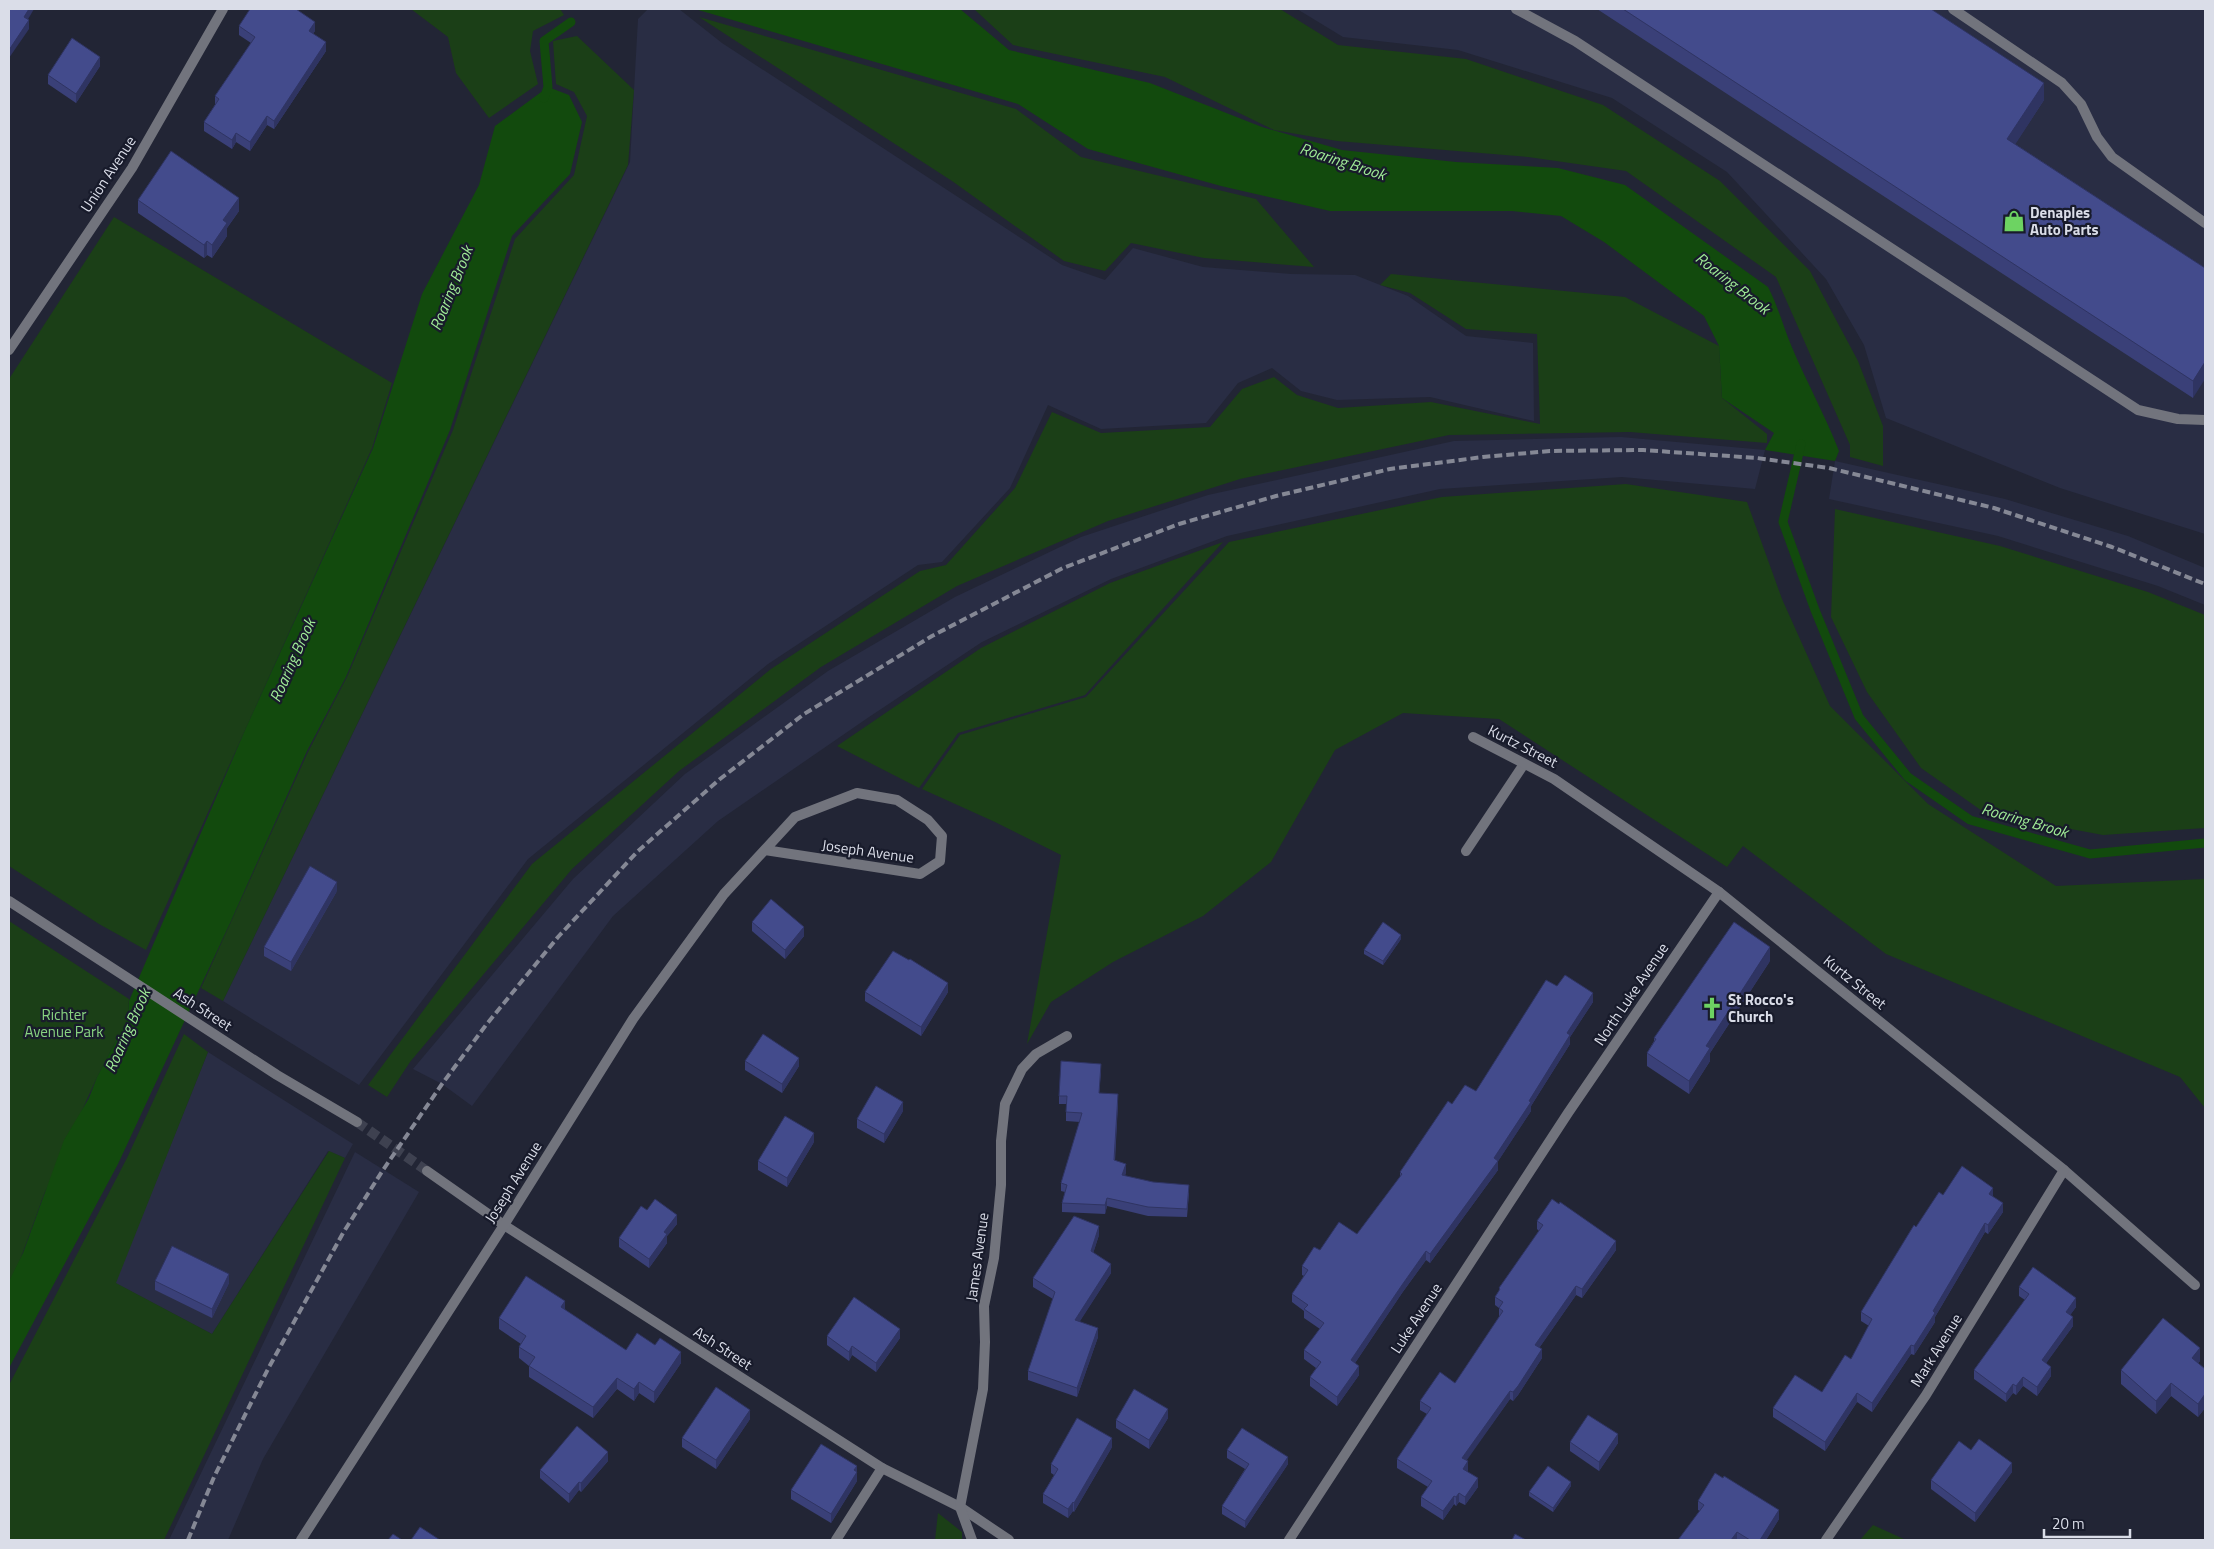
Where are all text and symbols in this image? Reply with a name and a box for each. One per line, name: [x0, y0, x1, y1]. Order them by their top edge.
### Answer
street label: Union Avenue: [75, 131, 141, 217]
water label: Roaring Brook: [1297, 136, 1391, 187]
place label: Denaples Auto Parts: [2030, 201, 2099, 241]
shop icon: Denaples Auto Parts: [2001, 208, 2027, 234]
water label: Roaring Brook: [423, 240, 480, 334]
water label: Roaring Brook: [1690, 246, 1777, 321]
water label: Roaring Brook: [263, 613, 322, 706]
street label: Kurtz Street: [1484, 719, 1563, 774]
water label: Roaring Brook: [1979, 796, 2073, 844]
street label: Joseph Avenue: [820, 833, 916, 869]
street label: North Luke Avenue: [1588, 938, 1674, 1050]
street label: Kurtz Street: [1818, 949, 1892, 1015]
street label: Ash Street: [169, 981, 238, 1037]
water label: Roaring Brook: [98, 983, 157, 1076]
place label: St Rocco's Church: [1728, 988, 1794, 1028]
church icon: St Rocco's Church: [1699, 995, 1725, 1021]
park label: Richter Avenue Park: [25, 1003, 103, 1043]
street label: Joseph Avenue: [479, 1137, 547, 1227]
street label: James Avenue: [959, 1211, 995, 1303]
street label: Luke Avenue: [1385, 1278, 1447, 1358]
street label: Mark Avenue: [1904, 1309, 1968, 1391]
street label: Ash Street: [689, 1320, 758, 1376]
scale bar: [2044, 1506, 2130, 1538]
text: 20 m: [2052, 1512, 2085, 1535]

